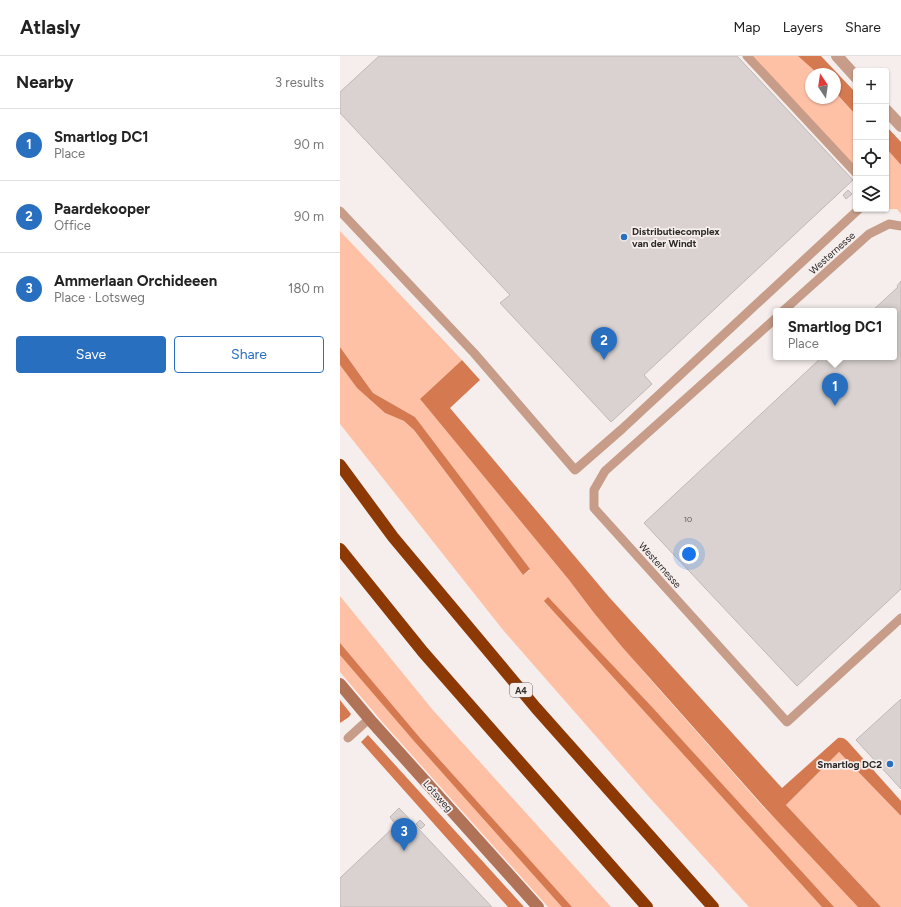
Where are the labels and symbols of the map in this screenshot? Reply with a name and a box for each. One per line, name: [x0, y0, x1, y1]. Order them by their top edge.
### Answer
north arrow: [805, 68, 841, 104]
place label: Distributiecomplex van der Windt: [632, 225, 720, 250]
street label: Westernesse: [806, 228, 858, 277]
marker: Distributiecomplex van der Windt: [619, 232, 629, 242]
pin: 2: [591, 327, 617, 360]
pin: 1: [822, 373, 848, 406]
house number: 10: [684, 514, 692, 524]
street label: Westernesse: [636, 539, 685, 591]
your location: [679, 544, 699, 564]
road number: A4: [510, 683, 532, 697]
place label: Smartlog DC2: [817, 758, 882, 771]
marker: Smartlog DC2: [885, 759, 895, 769]
street label: Lotsweg: [420, 777, 456, 815]
pin: 3: [391, 818, 417, 851]

